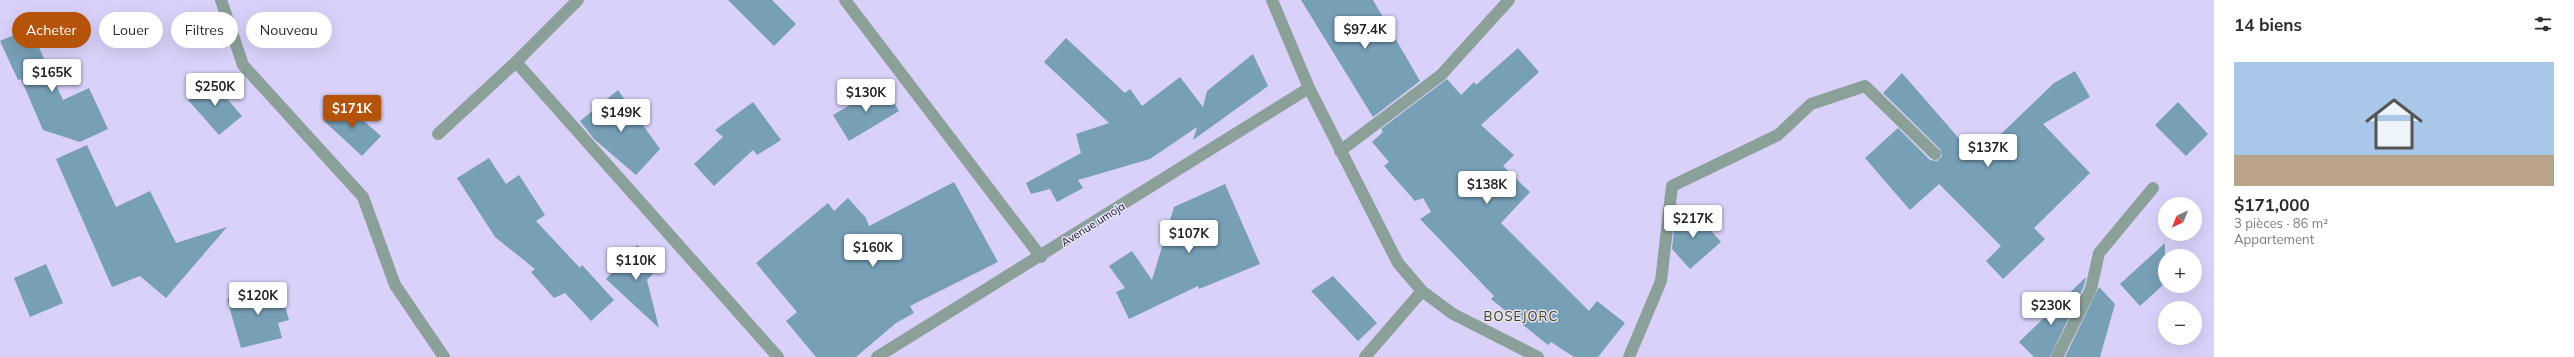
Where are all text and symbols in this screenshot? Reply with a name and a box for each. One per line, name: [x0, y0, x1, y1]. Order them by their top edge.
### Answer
chip: Acheter: [12, 12, 91, 48]
chip: Louer: [99, 12, 163, 48]
chip: Filtres: [171, 12, 238, 48]
chip: Nouveau: [246, 12, 332, 48]
icon: filters: [2532, 13, 2554, 35]
text: 14 biens: [2234, 14, 2302, 35]
pin: $97.4K: [1332, 16, 1398, 50]
text: $97.4K: [1343, 21, 1387, 37]
pin: $165K: [24, 59, 80, 93]
text: $165K: [32, 64, 72, 80]
pin: $250K: [187, 73, 243, 107]
text: $250K: [195, 78, 235, 94]
pin: $130K: [838, 79, 894, 113]
text: $130K: [846, 84, 886, 100]
icon: home: [2358, 88, 2430, 160]
pin: $171K: [324, 95, 380, 129]
pin: $149K: [593, 99, 649, 133]
text: $171K: [332, 100, 372, 116]
text: $149K: [601, 104, 641, 120]
pin: $137K: [1960, 134, 2016, 168]
text: $137K: [1968, 139, 2008, 155]
pin: $138K: [1459, 171, 1515, 205]
text: $138K: [1467, 176, 1507, 192]
text: $171,000: [2234, 194, 2310, 215]
north arrow: [2158, 197, 2202, 241]
map controls: [2158, 197, 2202, 345]
street label: Avenue umoja: [1058, 199, 1128, 249]
pin: $217K: [1665, 205, 1721, 239]
text: $217K: [1673, 210, 1713, 226]
text: 3 pièces · 86 m²: [2234, 215, 2328, 231]
pin: $107K: [1161, 220, 1217, 254]
text: $107K: [1169, 225, 1209, 241]
text: Appartement: [2234, 231, 2314, 247]
pin: $160K: [845, 234, 901, 268]
text: $160K: [853, 239, 893, 255]
pin: $110K: [608, 247, 664, 281]
button: +: [2158, 249, 2202, 293]
text: $110K: [616, 252, 656, 268]
pin: $120K: [230, 282, 286, 316]
text: $120K: [238, 287, 278, 303]
pin: $230K: [2023, 292, 2079, 326]
text: $230K: [2031, 297, 2071, 313]
button: −: [2158, 301, 2202, 345]
district label: BOSEJORC: [1484, 308, 1558, 324]

